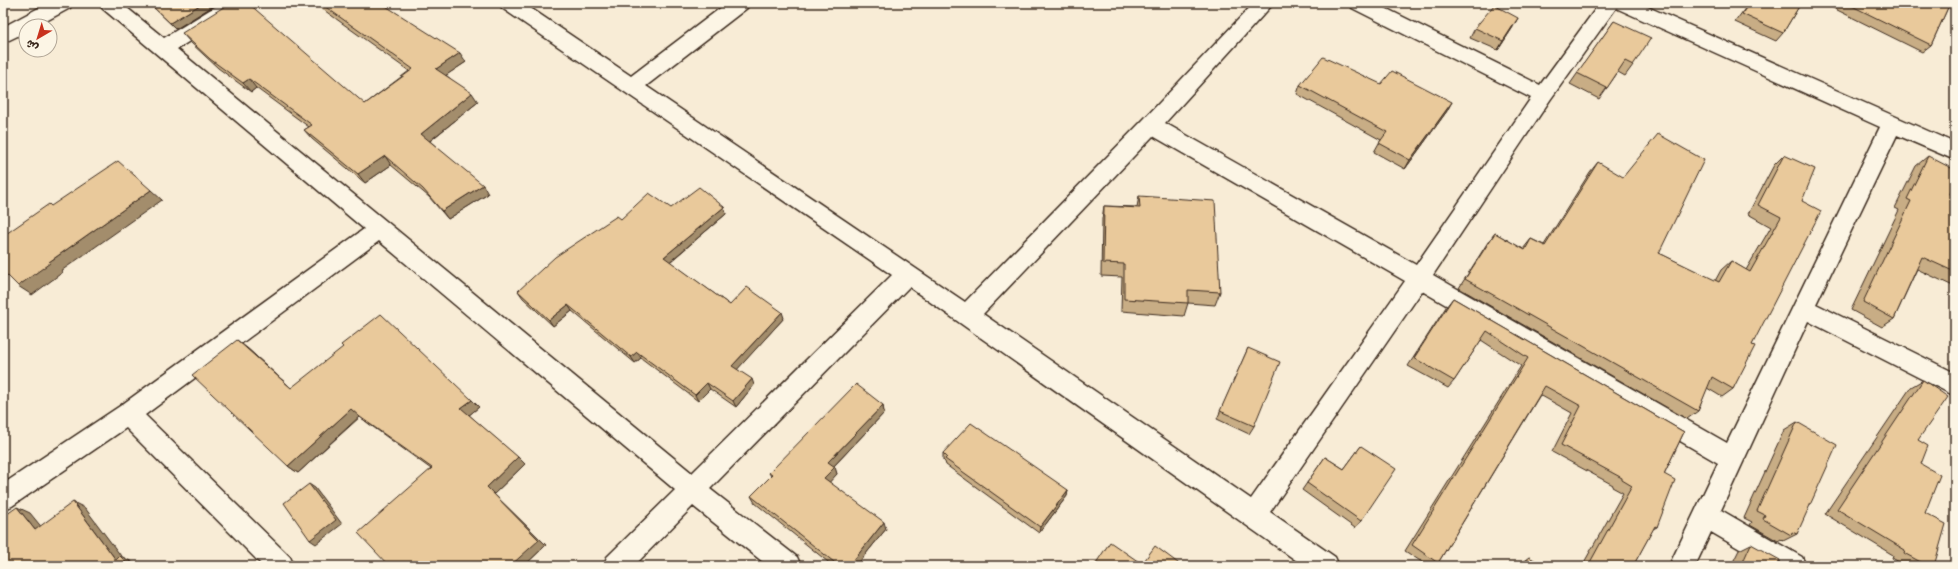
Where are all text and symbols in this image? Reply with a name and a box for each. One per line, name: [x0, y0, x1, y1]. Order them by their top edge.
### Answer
north arrow: [18, 18, 58, 58]
text: ش: [23, 37, 41, 55]

